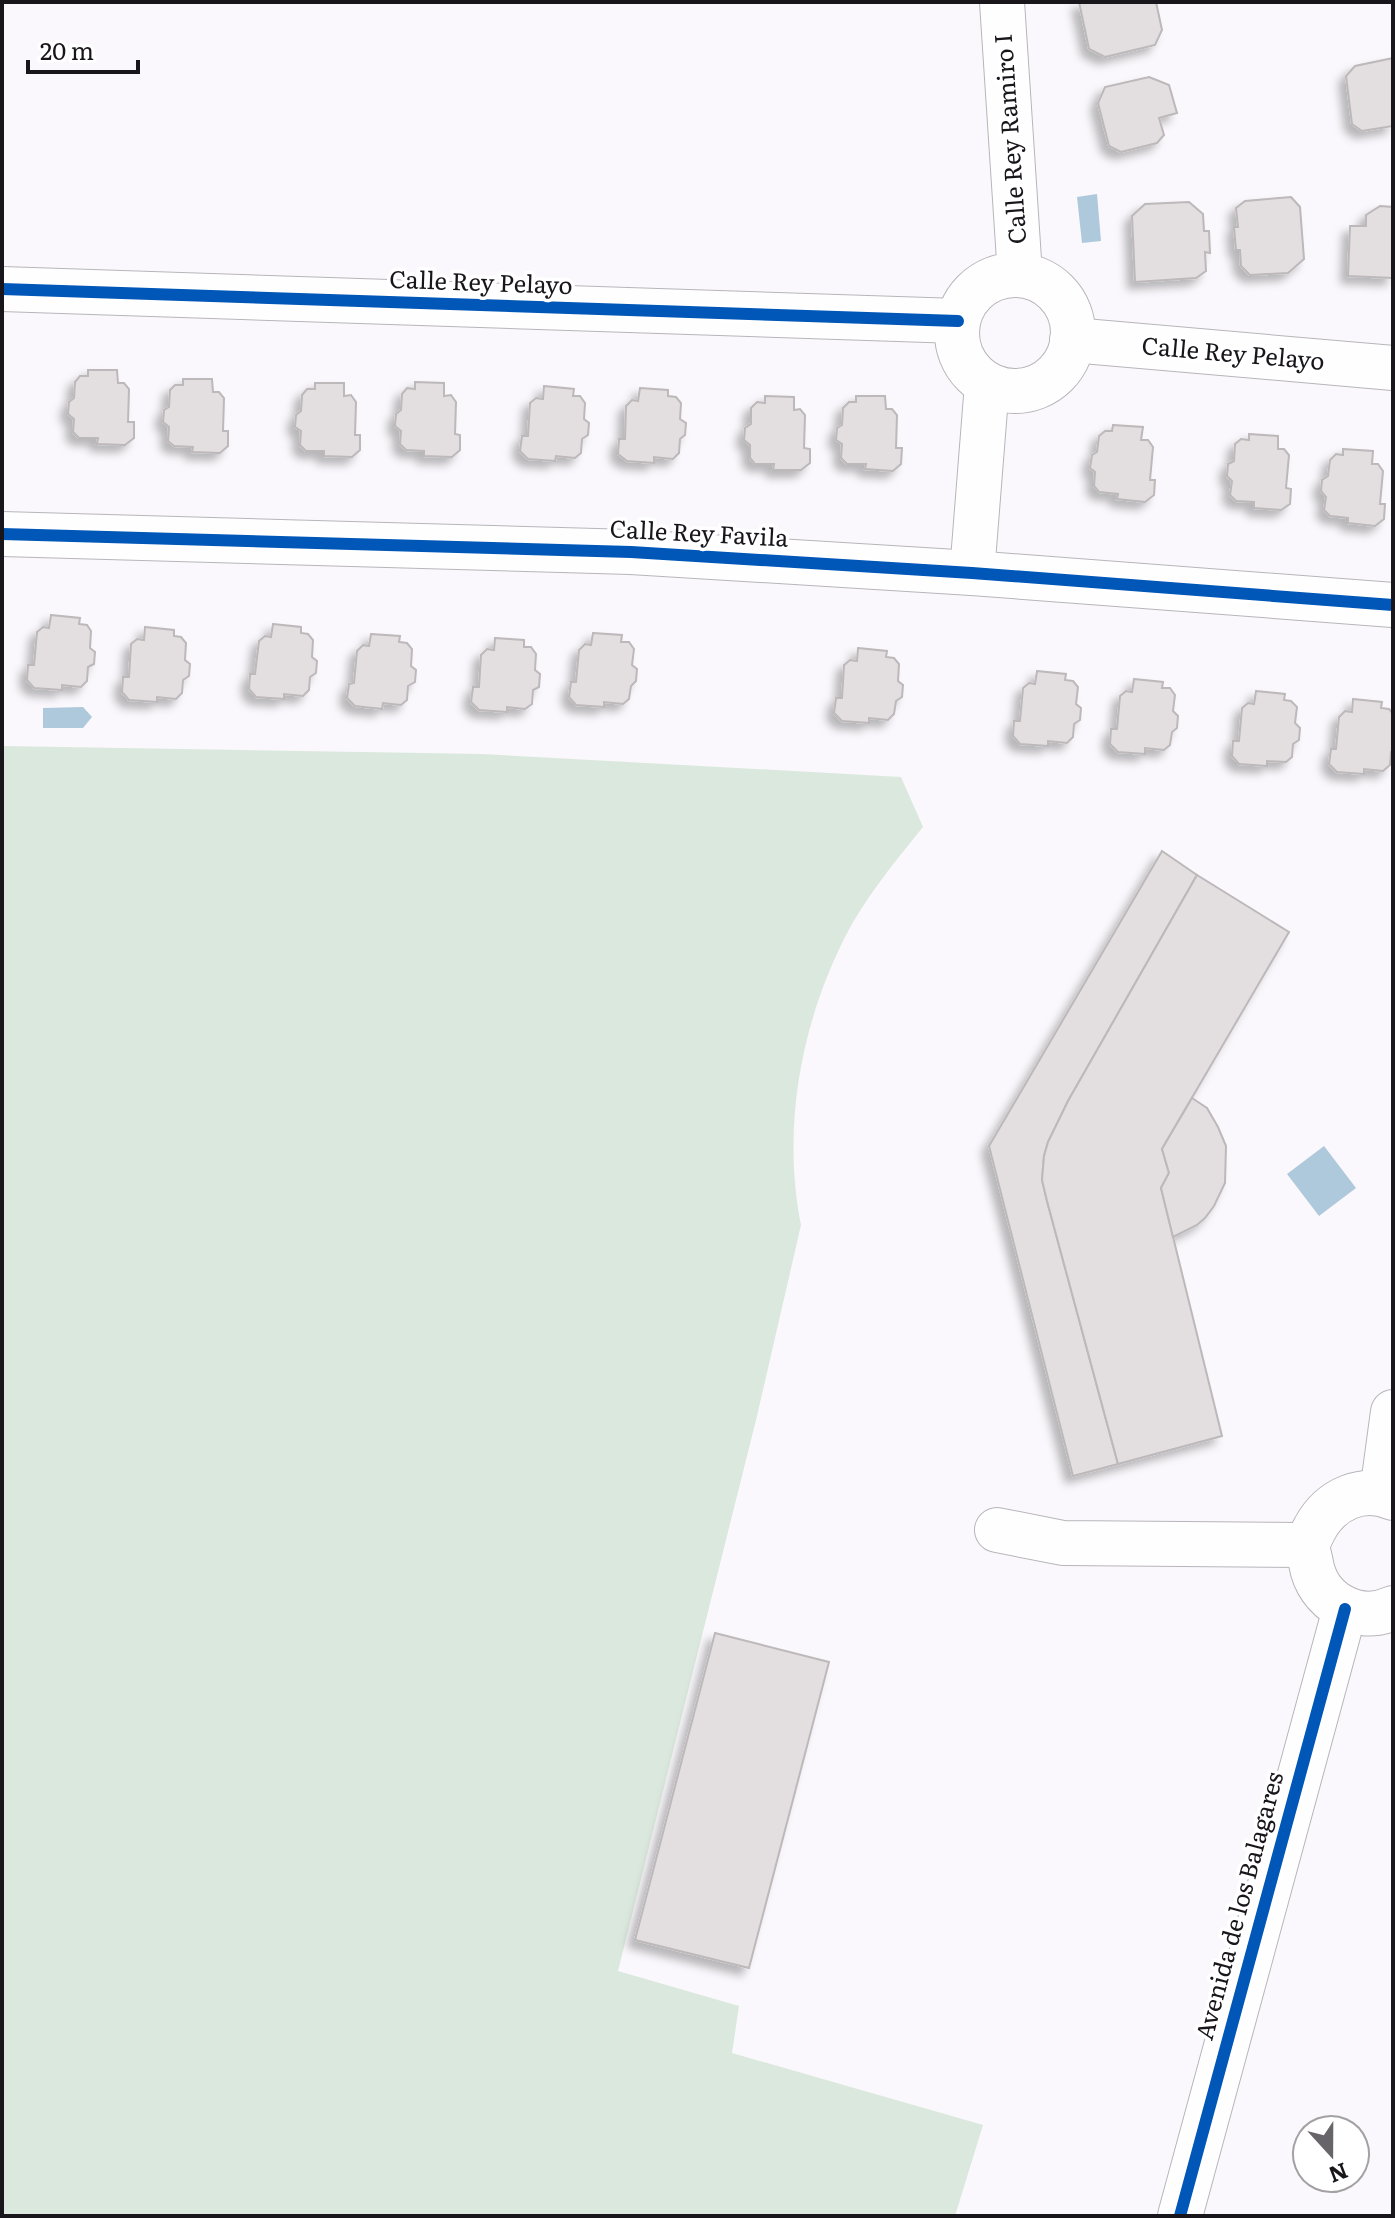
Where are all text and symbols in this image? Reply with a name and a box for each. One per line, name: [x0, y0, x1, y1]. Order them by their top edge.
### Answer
scale bar: [28, 24, 138, 74]
text: 20 m: [40, 32, 94, 67]
street label: Calle Rey Ramiro I: [984, 33, 1033, 246]
street label: Calle Rey Pelayo: [389, 260, 573, 301]
street label: Calle Rey Pelayo: [1140, 326, 1326, 377]
street label: Calle Rey Favila: [609, 509, 789, 554]
street label: Avenida de los Balagares: [1185, 1767, 1290, 2043]
north arrow: [1291, 2114, 1371, 2194]
text: N: [1324, 2155, 1353, 2193]

